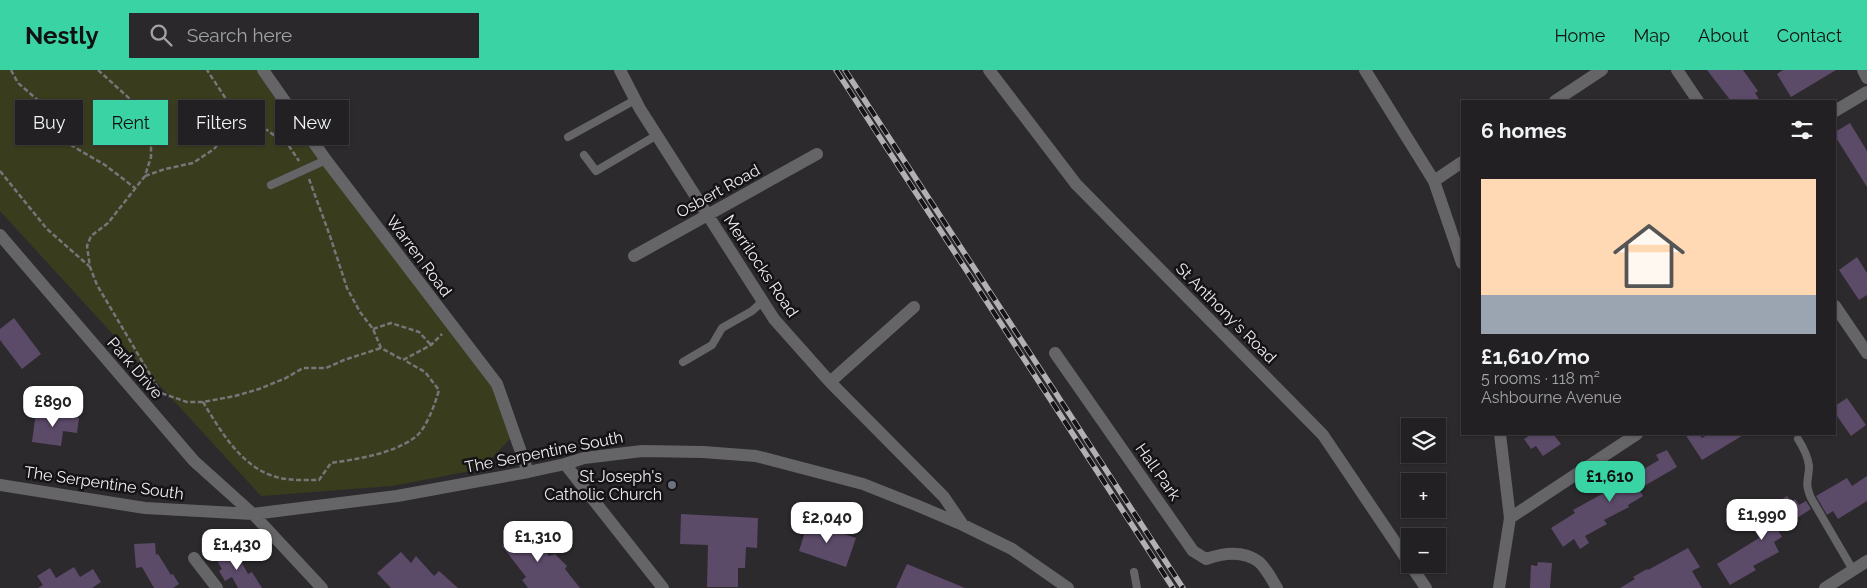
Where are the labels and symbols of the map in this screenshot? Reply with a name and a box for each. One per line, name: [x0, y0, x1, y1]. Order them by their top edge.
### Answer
street label: Osbert Road: [673, 160, 763, 222]
street label: Merrilocks Road: [720, 211, 802, 321]
street label: Warren Road: [382, 212, 456, 300]
street label: St Anthony's Road: [1172, 259, 1280, 367]
street label: Park Drive: [103, 333, 167, 403]
pin: £890: [23, 386, 83, 428]
street label: The Serpentine South: [463, 427, 625, 477]
street label: Hall Park: [1131, 440, 1185, 505]
pin: £1,610: [1569, 460, 1651, 503]
street label: The Serpentine South: [23, 462, 185, 504]
place label: St Joseph's Catholic Church: [544, 467, 662, 504]
marker: St Joseph's Catholic Church: [666, 479, 678, 491]
pin: £1,990: [1721, 498, 1803, 541]
pin: £2,040: [786, 502, 868, 544]
pin: £1,310: [497, 520, 579, 563]
pin: £1,430: [196, 528, 278, 571]

